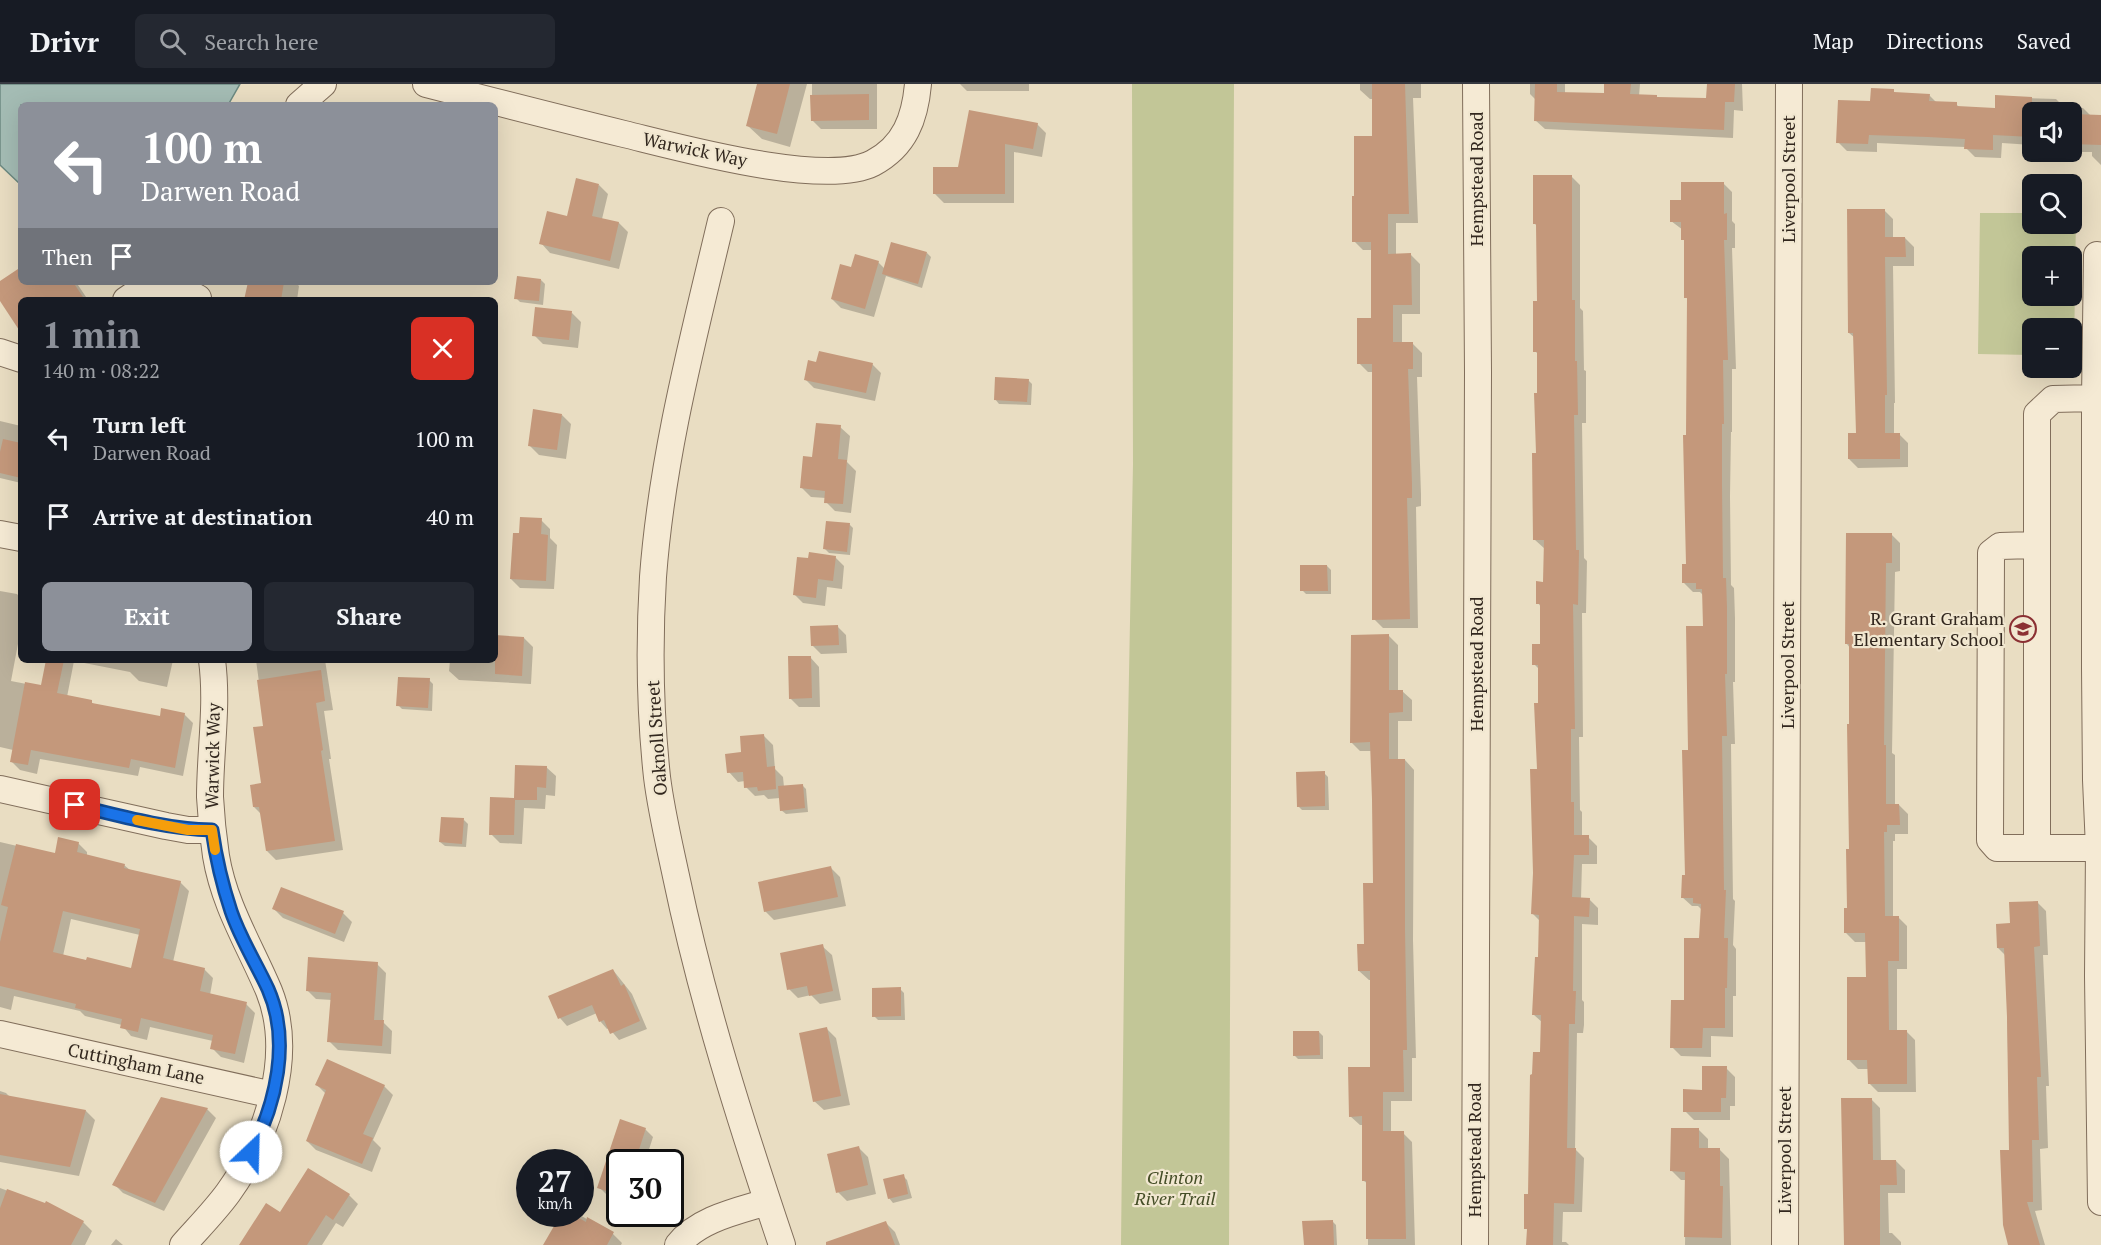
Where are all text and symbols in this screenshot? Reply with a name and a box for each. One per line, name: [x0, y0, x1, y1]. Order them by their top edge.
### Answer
search box: [135, 14, 555, 68]
text: Drivr: [30, 23, 99, 60]
icon: search: [156, 25, 189, 58]
text: Search here: [204, 27, 319, 56]
text: Map: [1813, 27, 1854, 55]
text: Directions: [1887, 27, 1984, 55]
text: Saved: [2017, 27, 2071, 55]
map controls: [2022, 102, 2082, 378]
button: sound: [2022, 102, 2082, 162]
street label: Hempstead Road: [1464, 111, 1488, 247]
street label: Liverpool Street: [1776, 115, 1800, 243]
text: 100 m: [141, 119, 262, 175]
icon: left: [42, 126, 120, 204]
street label: Warwick Way: [641, 126, 751, 172]
text: Darwen Road: [141, 173, 300, 209]
button: search: [2022, 174, 2082, 234]
icon: arrive: [105, 240, 138, 273]
text: Then: [42, 242, 93, 271]
button: +: [2022, 246, 2082, 306]
text: 1 min: [42, 311, 140, 358]
button: close: [411, 317, 474, 380]
button: −: [2022, 318, 2082, 378]
text: 140 m · 08:22: [42, 357, 160, 384]
text: Turn left: [93, 410, 186, 439]
icon: left: [42, 422, 75, 455]
text: 100 m: [414, 424, 474, 453]
text: Darwen Road: [93, 439, 211, 466]
icon: arrive: [42, 500, 75, 533]
text: Arrive at destination: [93, 502, 312, 531]
text: 40 m: [426, 502, 474, 531]
button: Exit: [42, 582, 252, 651]
button: Share: [264, 582, 474, 651]
street label: Hempstead Road: [1464, 596, 1488, 732]
street label: Liverpool Street: [1775, 601, 1799, 729]
place label: R. Grant Graham Elementary School: [1853, 606, 2004, 651]
school or university icon: R. Grant Graham Elementary School: [2008, 614, 2038, 644]
street label: Oaknoll Street: [640, 679, 672, 797]
street label: Warwick Way: [199, 702, 225, 809]
pin: [49, 779, 100, 830]
icon: arrive: [58, 788, 91, 821]
street label: Cuttingham Lane: [66, 1037, 207, 1089]
street label: Hempstead Road: [1462, 1082, 1486, 1218]
street label: Liverpool Street: [1772, 1086, 1796, 1214]
position arrow: [219, 1120, 283, 1184]
speed limit sign: 30: [606, 1149, 684, 1227]
text: 27: [538, 1161, 572, 1201]
park label: Clinton River Trail: [1134, 1165, 1215, 1210]
text: km/h: [538, 1193, 572, 1213]

